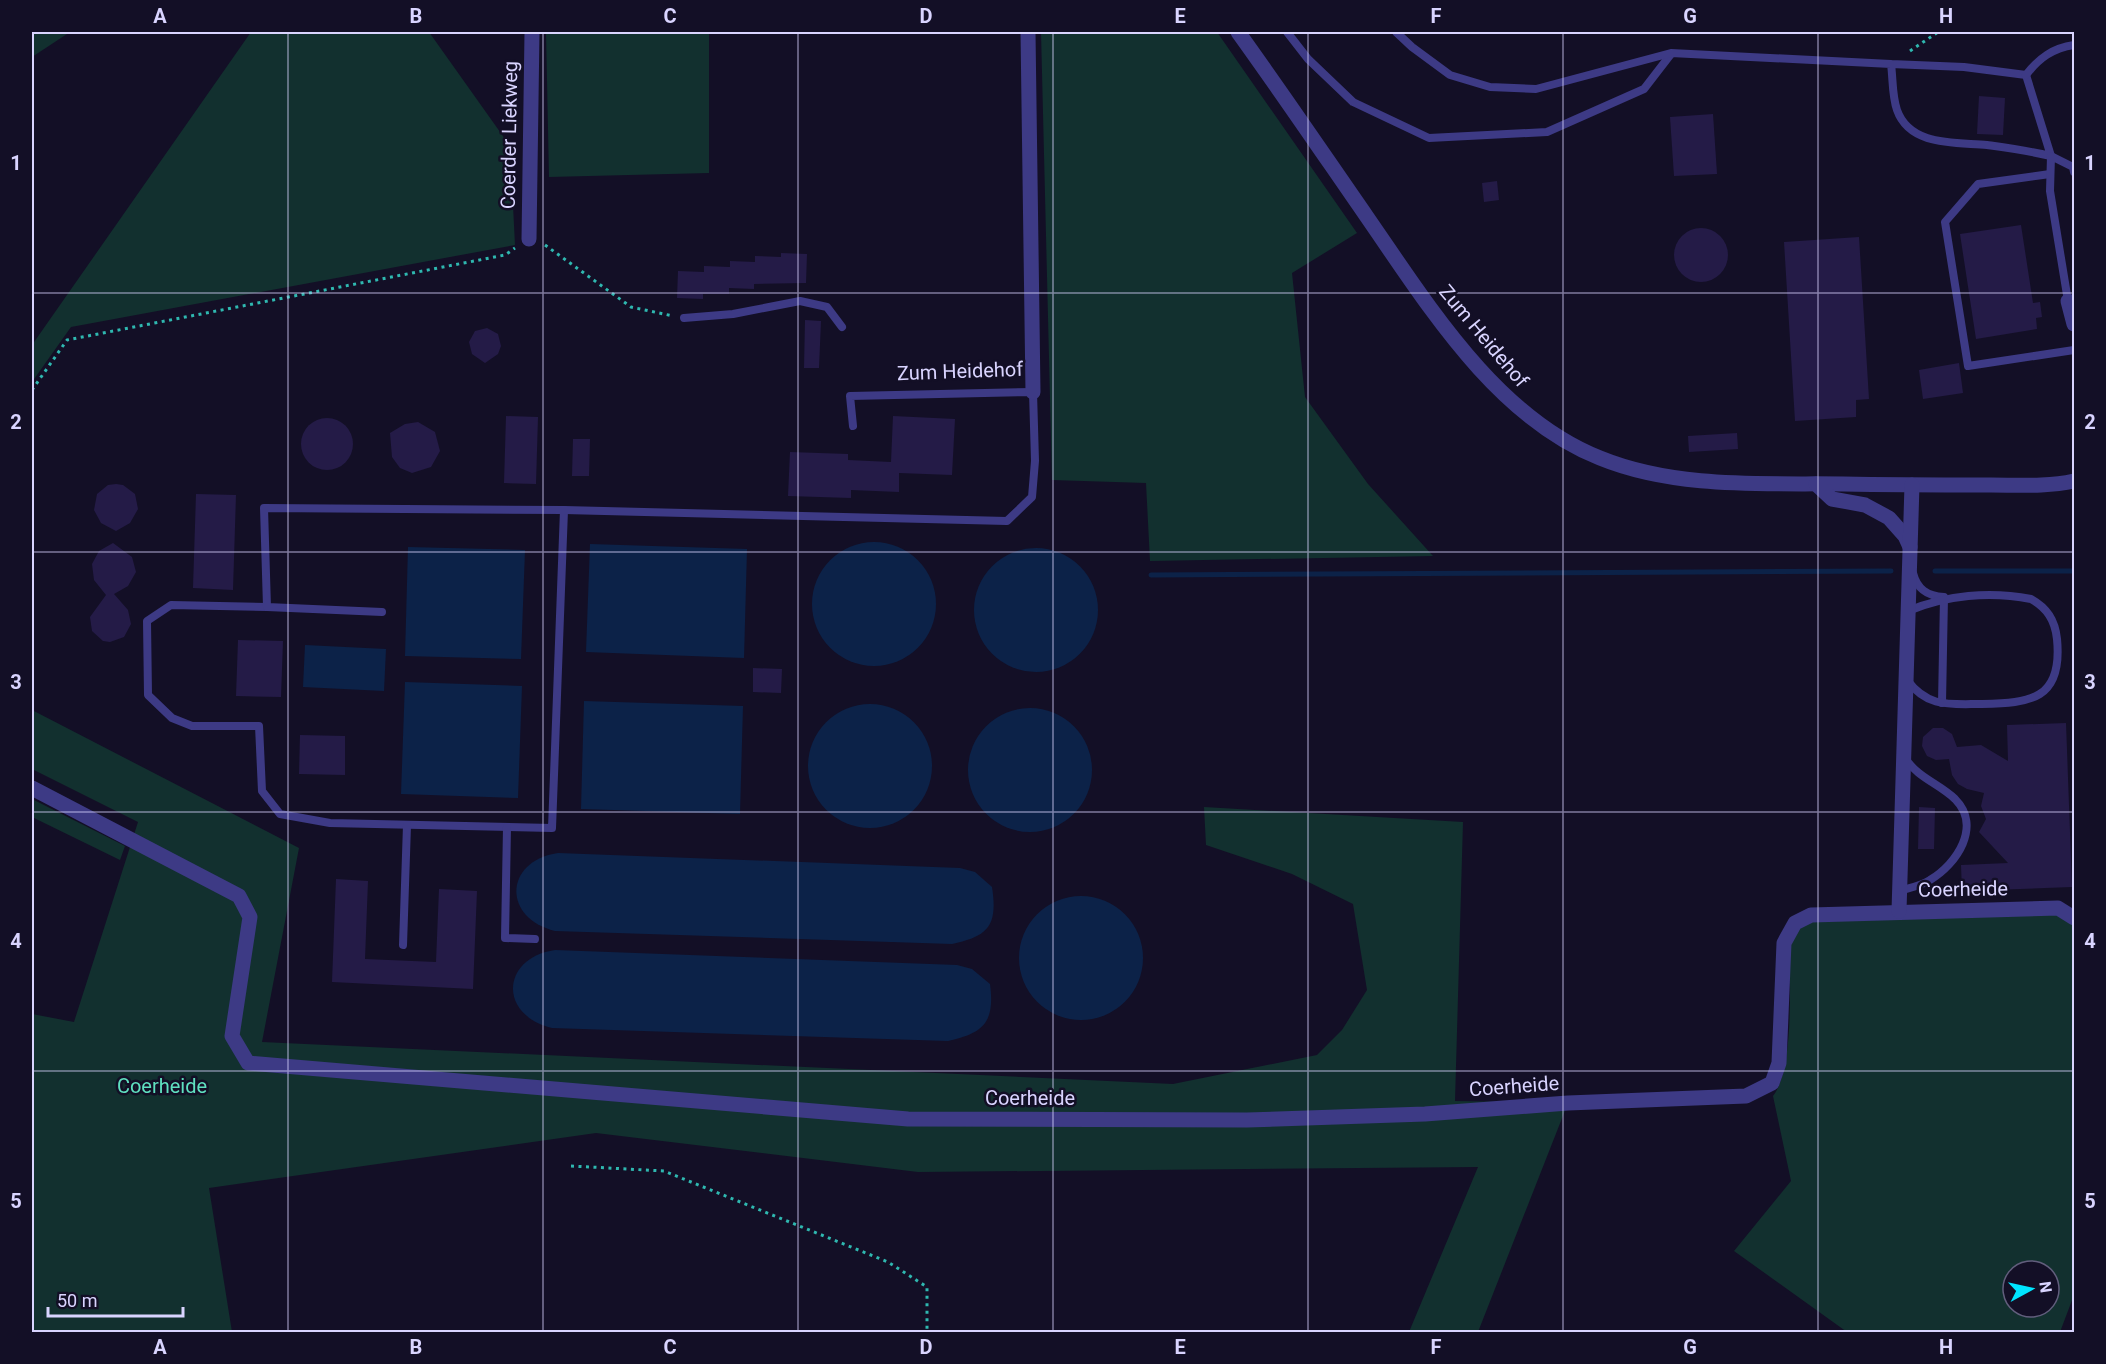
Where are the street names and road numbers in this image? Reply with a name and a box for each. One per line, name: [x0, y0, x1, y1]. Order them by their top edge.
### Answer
street label: Coerder Liekweg: [496, 61, 522, 209]
street label: Zum Heidehof: [1434, 280, 1534, 392]
street label: Zum Heidehof: [896, 357, 1024, 385]
street label: Coerheide: [1918, 876, 2008, 902]
street label: Coerheide: [1468, 1071, 1560, 1101]
street label: Coerheide: [985, 1086, 1075, 1110]

